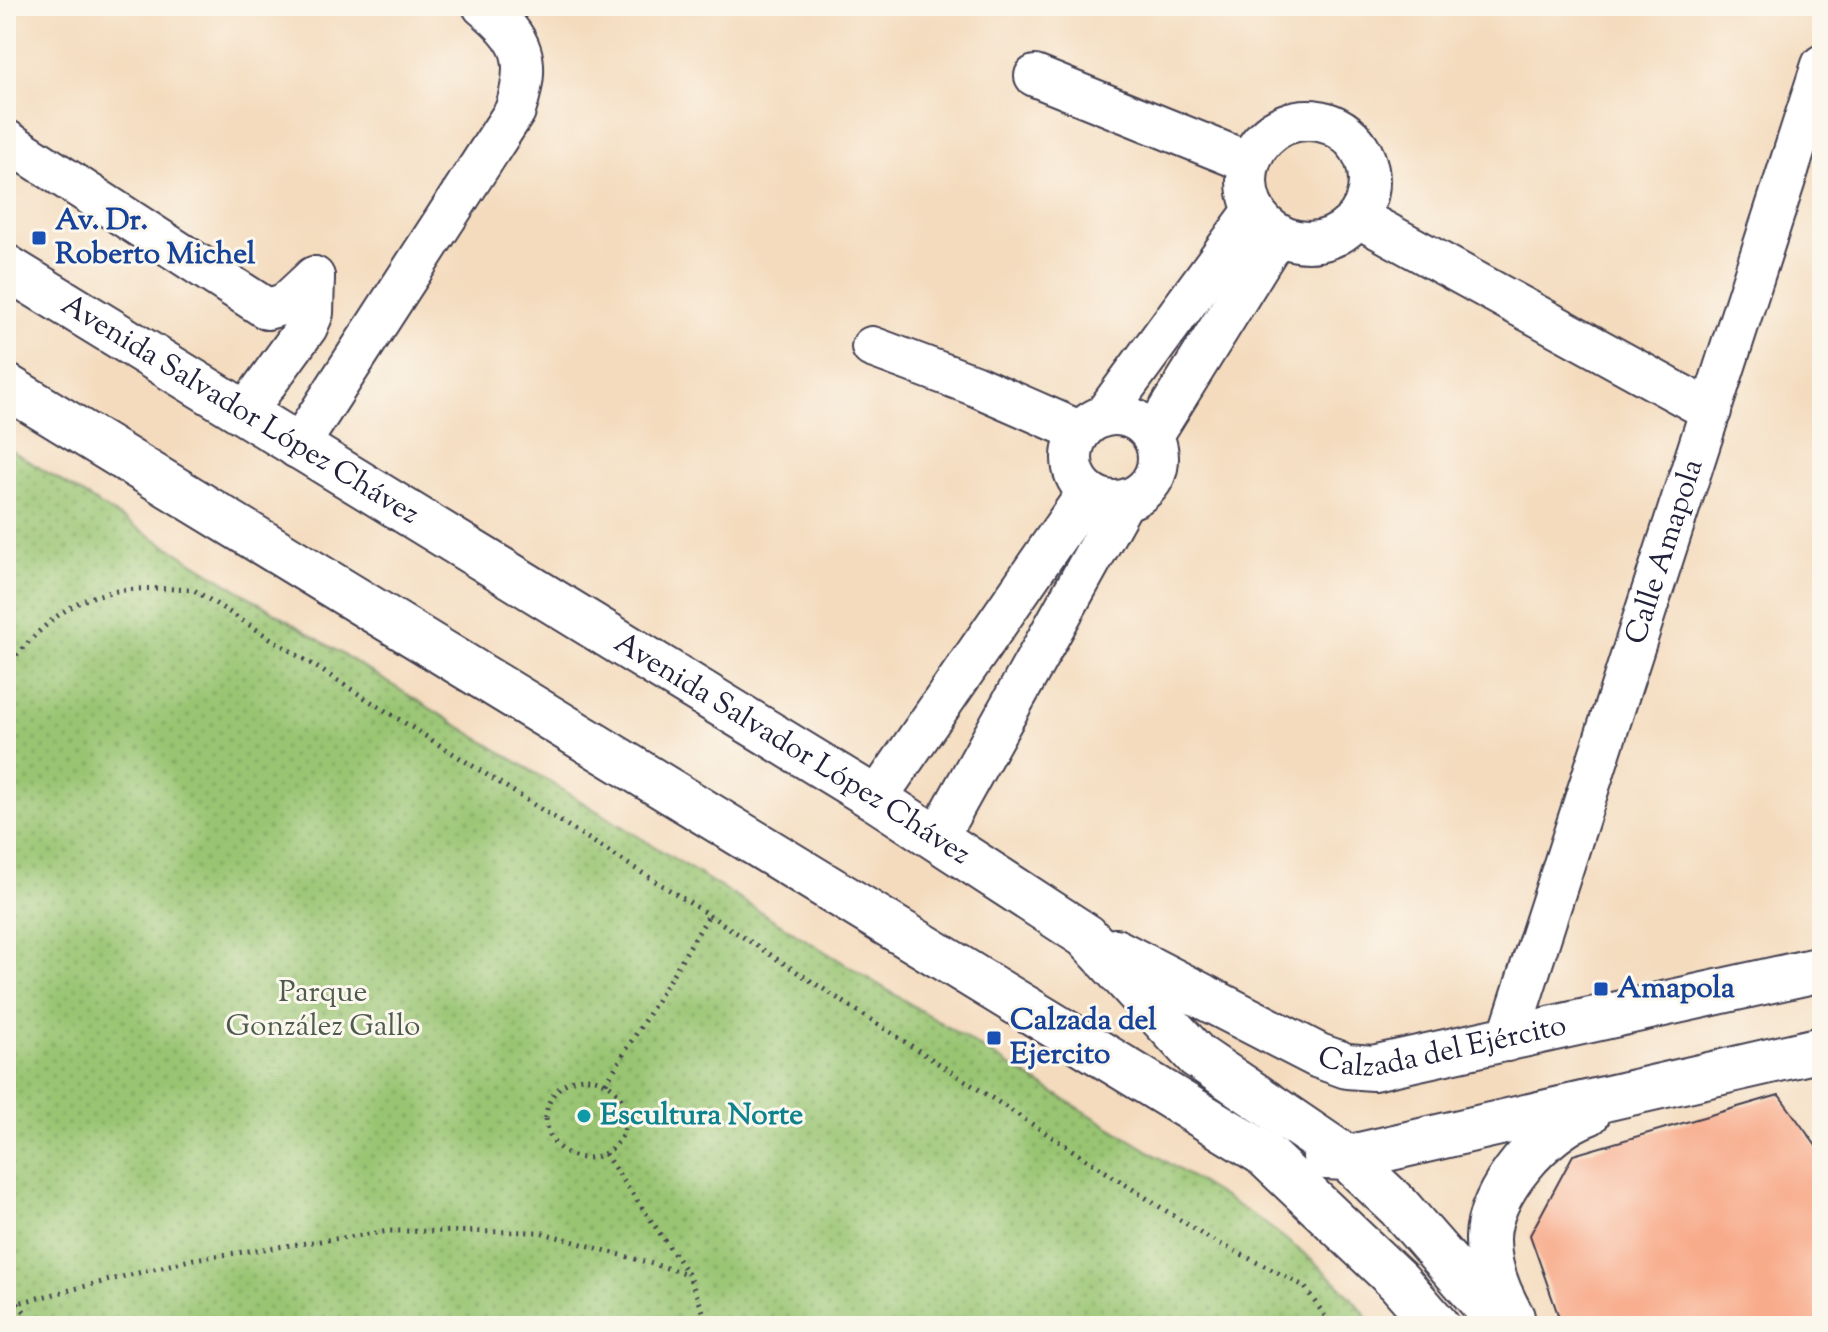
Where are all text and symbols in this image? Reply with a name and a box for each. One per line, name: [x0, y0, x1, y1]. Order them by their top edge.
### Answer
place label: Av. Dr. Roberto Michel: [55, 200, 256, 277]
marker: Av. Dr. Roberto Michel: [30, 229, 48, 247]
street label: Avenida Salvador López Chávez: [53, 284, 427, 536]
street label: Calle Amapola: [1615, 454, 1715, 650]
street label: Avenida Salvador López Chávez: [605, 622, 979, 876]
place label: Amapola: [1617, 968, 1735, 1011]
park label: Parque González Gallo: [226, 972, 420, 1049]
marker: Amapola: [1592, 980, 1610, 998]
place label: Calzada del Ejercito: [1010, 1000, 1157, 1077]
street label: Calzada del Ejército: [1312, 1004, 1571, 1090]
marker: Calzada del Ejercito: [985, 1029, 1003, 1047]
place label: Escultura Norte: [600, 1095, 803, 1138]
marker: Escultura Norte: [575, 1107, 593, 1125]

